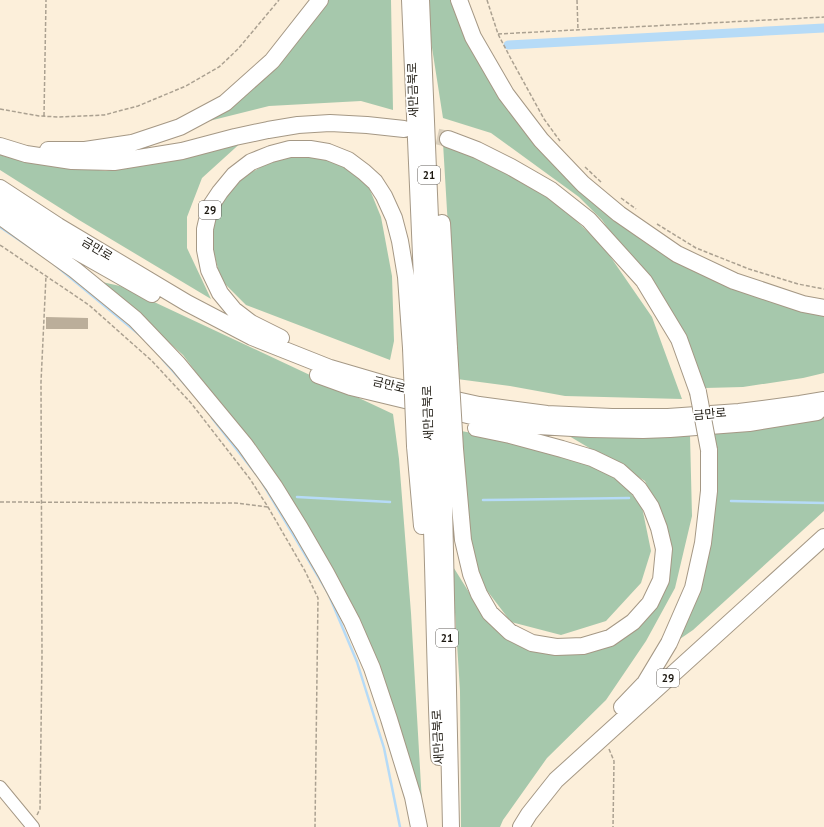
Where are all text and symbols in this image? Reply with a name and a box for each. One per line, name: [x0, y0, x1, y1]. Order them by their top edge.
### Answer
street label: 새만금북로: [404, 62, 421, 118]
road number: 21: [418, 166, 440, 184]
road number: 29: [199, 201, 221, 219]
street label: 금만로: [79, 234, 115, 264]
street label: 금만로: [371, 373, 407, 396]
street label: 새만금북로: [419, 385, 436, 441]
street label: 금만로: [693, 405, 727, 422]
road number: 21: [436, 629, 458, 647]
road number: 29: [657, 669, 679, 687]
street label: 새만금북로: [429, 709, 446, 765]

